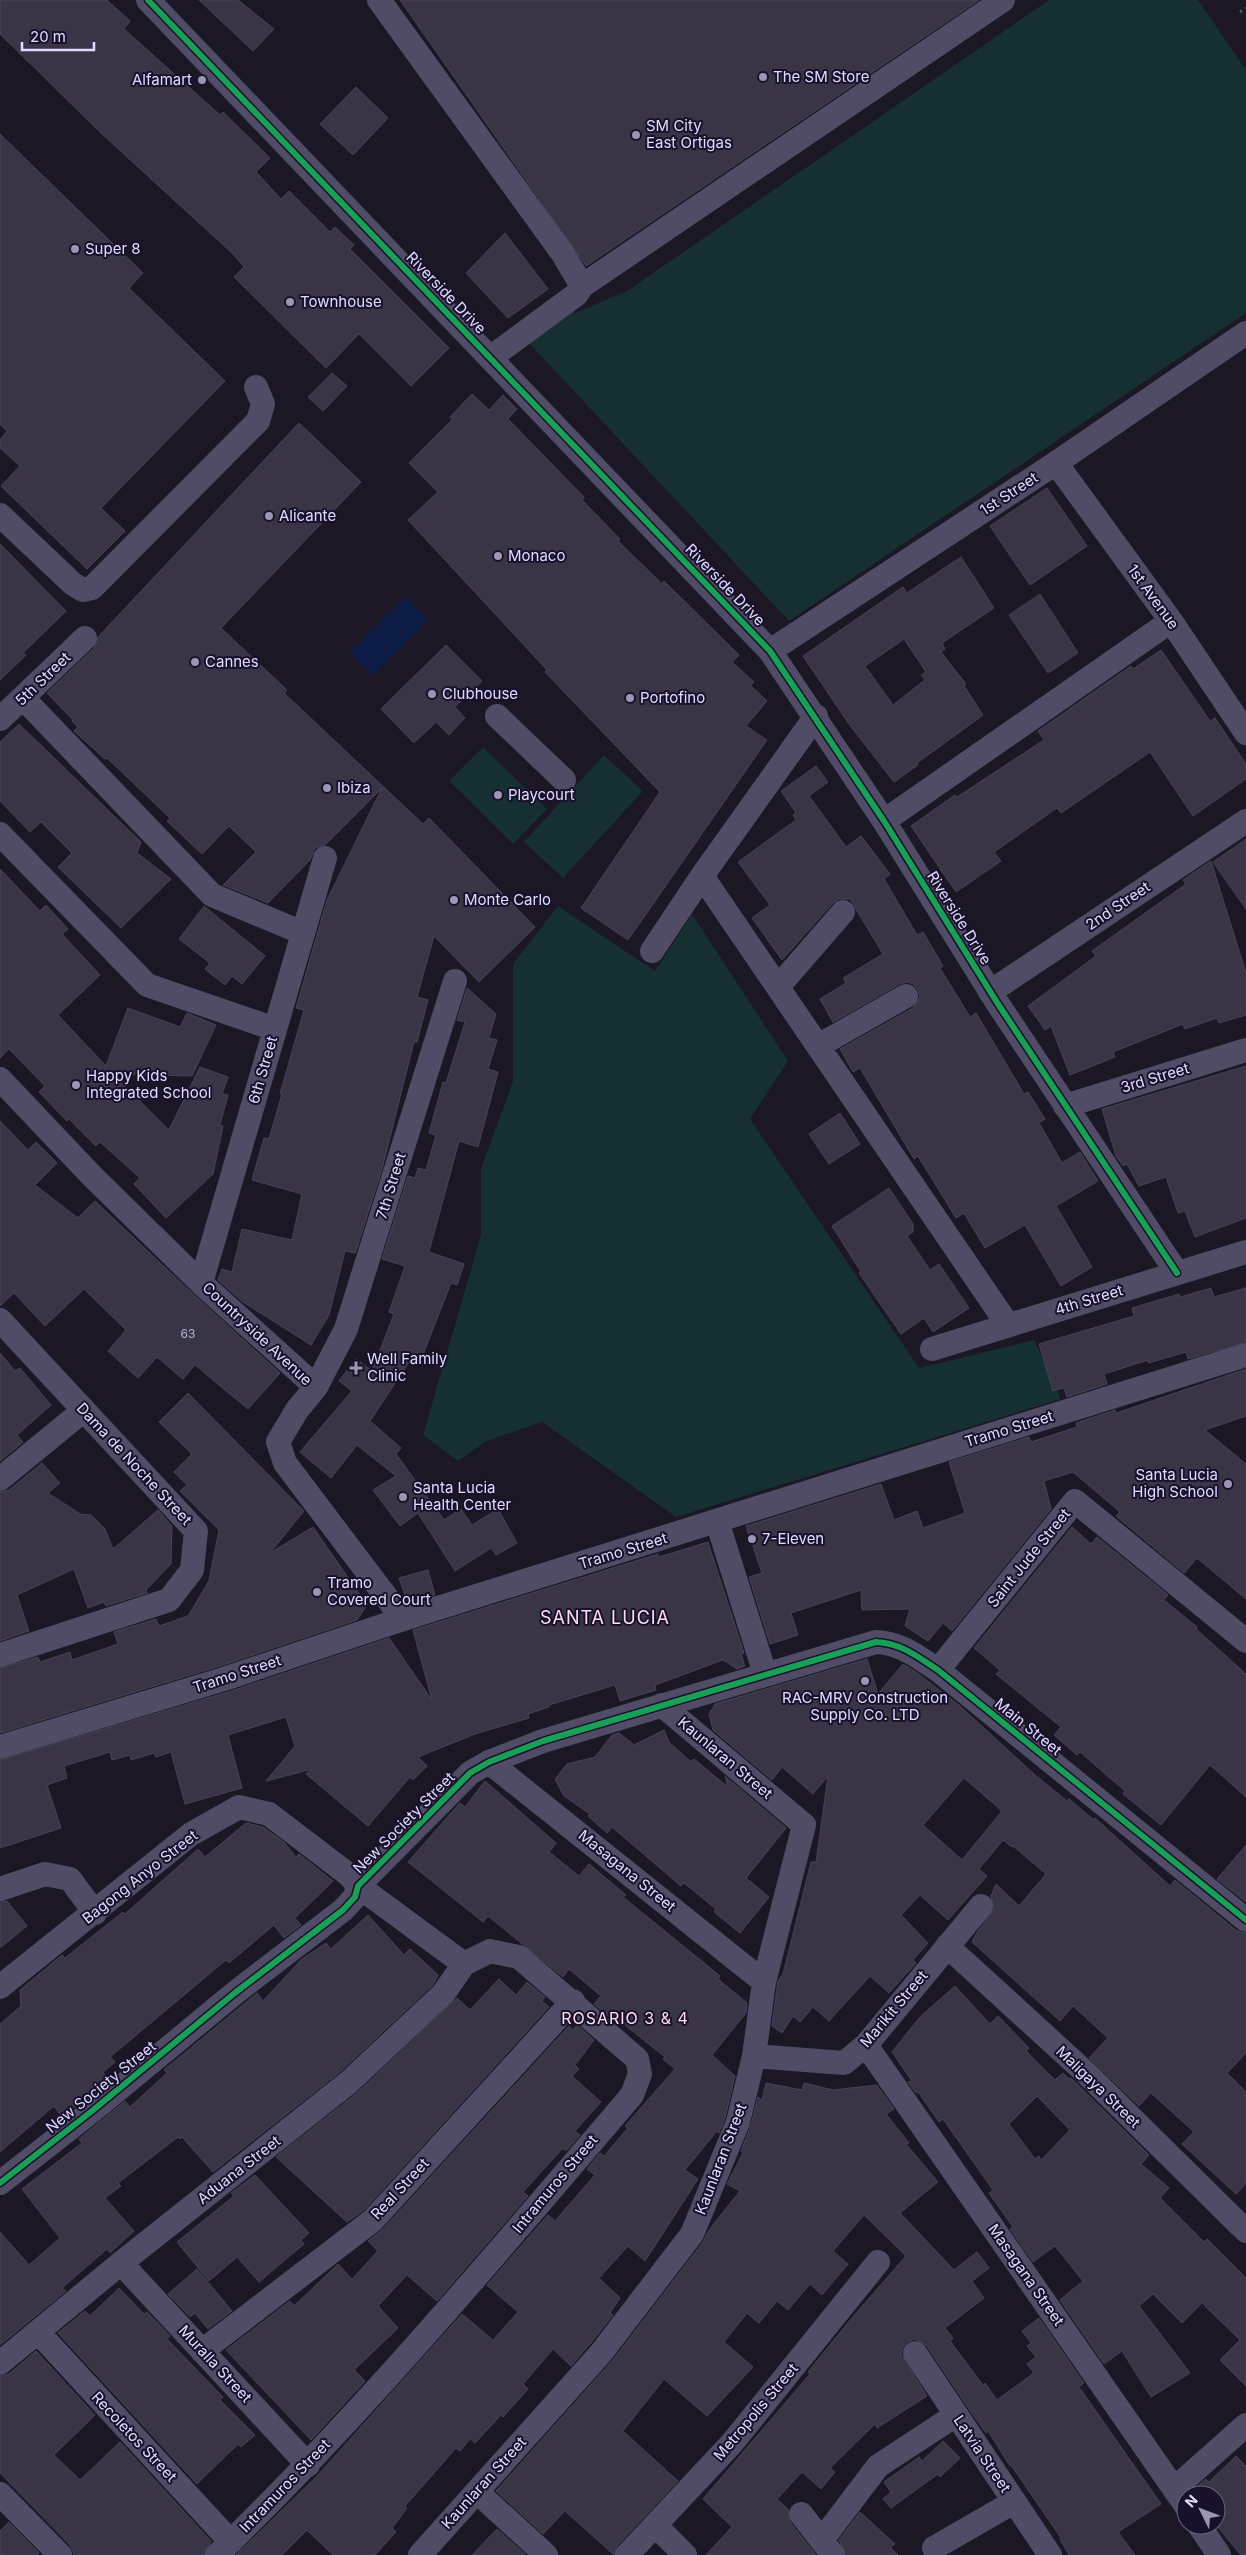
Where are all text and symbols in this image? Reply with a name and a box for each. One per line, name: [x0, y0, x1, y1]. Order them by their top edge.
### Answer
scale bar: [22, 20, 95, 52]
text: 20 m: [30, 27, 66, 46]
place label: The SM Store: [773, 67, 869, 86]
place label: Alfamart: [132, 70, 192, 89]
marker: The SM Store: [757, 71, 769, 83]
marker: Alfamart: [196, 74, 208, 86]
place label: SM City East Ortigas: [646, 116, 732, 152]
marker: SM City East Ortigas: [630, 129, 642, 141]
place label: Super 8: [85, 239, 141, 258]
marker: Super 8: [69, 243, 81, 255]
street label: Riverside Drive: [402, 248, 490, 338]
place label: Townhouse: [300, 292, 382, 311]
marker: Townhouse: [284, 296, 296, 308]
street label: 1st Street: [976, 468, 1041, 519]
place label: Alicante: [279, 506, 336, 525]
marker: Alicante: [263, 510, 275, 522]
street label: Riverside Drive: [681, 540, 769, 630]
place label: Monaco: [508, 546, 565, 565]
marker: Monaco: [492, 550, 504, 562]
street label: 1st Avenue: [1123, 560, 1183, 633]
street label: 5th Street: [11, 648, 74, 710]
place label: Cannes: [205, 652, 259, 671]
marker: Cannes: [189, 656, 201, 668]
place label: Clubhouse: [442, 684, 518, 703]
marker: Clubhouse: [426, 688, 438, 700]
place label: Portofino: [640, 688, 705, 707]
marker: Portofino: [624, 692, 636, 704]
place label: Ibiza: [337, 778, 371, 797]
marker: Ibiza: [321, 782, 333, 794]
place label: Playcourt: [508, 785, 575, 804]
marker: Playcourt: [492, 789, 504, 801]
street label: Riverside Drive: [923, 867, 996, 968]
street label: 2nd Street: [1082, 877, 1154, 934]
place label: Monte Carlo: [464, 890, 551, 909]
marker: Monte Carlo: [448, 894, 460, 906]
street label: 6th Street: [244, 1034, 281, 1106]
street label: 3rd Street: [1118, 1058, 1191, 1097]
place label: Happy Kids Integrated School: [86, 1066, 211, 1102]
marker: Happy Kids Integrated School: [70, 1079, 82, 1091]
street label: 7th Street: [371, 1150, 410, 1222]
street label: Countryside Avenue: [198, 1278, 316, 1389]
street label: 4th Street: [1053, 1280, 1125, 1319]
house number: 63: [181, 1326, 195, 1341]
place label: Well Family Clinic: [367, 1349, 448, 1385]
marker: Well Family Clinic: [349, 1361, 363, 1375]
street label: Dama de Noche Street: [73, 1399, 196, 1529]
street label: Tramo Street: [962, 1406, 1056, 1451]
place label: Santa Lucia High School: [1132, 1465, 1218, 1501]
place label: Santa Lucia Health Center: [413, 1478, 511, 1514]
marker: Santa Lucia High School: [1222, 1478, 1234, 1490]
marker: Santa Lucia Health Center: [397, 1491, 409, 1503]
street label: Saint Jude Street: [983, 1504, 1074, 1611]
street label: Tramo Street: [576, 1528, 670, 1573]
place label: 7-Eleven: [762, 1529, 824, 1548]
marker: 7-Eleven: [746, 1533, 758, 1545]
place label: Tramo Covered Court: [327, 1573, 431, 1609]
marker: Tramo Covered Court: [311, 1586, 323, 1598]
district label: SANTA LUCIA: [540, 1607, 670, 1628]
street label: Tramo Street: [190, 1650, 283, 1697]
marker: RAC-MRV Construction Supply Co. LTD: [859, 1675, 871, 1687]
place label: RAC-MRV Construction Supply Co. LTD: [782, 1688, 948, 1724]
street label: Main Street: [991, 1694, 1066, 1760]
street label: Kaunlaran Street: [674, 1712, 777, 1803]
street label: New Society Street: [349, 1768, 459, 1877]
street label: Bagong Anyo Street: [78, 1826, 201, 1928]
street label: Masagana Street: [575, 1826, 680, 1916]
street label: Marikit Street: [856, 1966, 931, 2051]
district label: ROSARIO 3 & 4: [561, 2008, 689, 2028]
street label: New Society Street: [42, 2036, 160, 2137]
street label: Maligaya Street: [1052, 2042, 1145, 2132]
street label: Kaunlaran Street: [691, 2100, 751, 2217]
street label: Intramuros Street: [508, 2130, 601, 2237]
street label: Aduana Street: [193, 2131, 284, 2208]
street label: Real Street: [366, 2154, 433, 2223]
street label: Masagana Street: [984, 2220, 1069, 2329]
street label: Muralla Street: [175, 2321, 256, 2406]
street label: Metropolis Street: [709, 2359, 802, 2464]
street label: Recoletos Street: [88, 2388, 181, 2486]
street label: Latvia Street: [950, 2411, 1015, 2496]
street label: Kaunlaran Street: [437, 2432, 530, 2533]
street label: Intramuros Street: [235, 2435, 334, 2536]
north arrow: [1176, 2485, 1226, 2535]
text: N: [1181, 2491, 1201, 2511]

